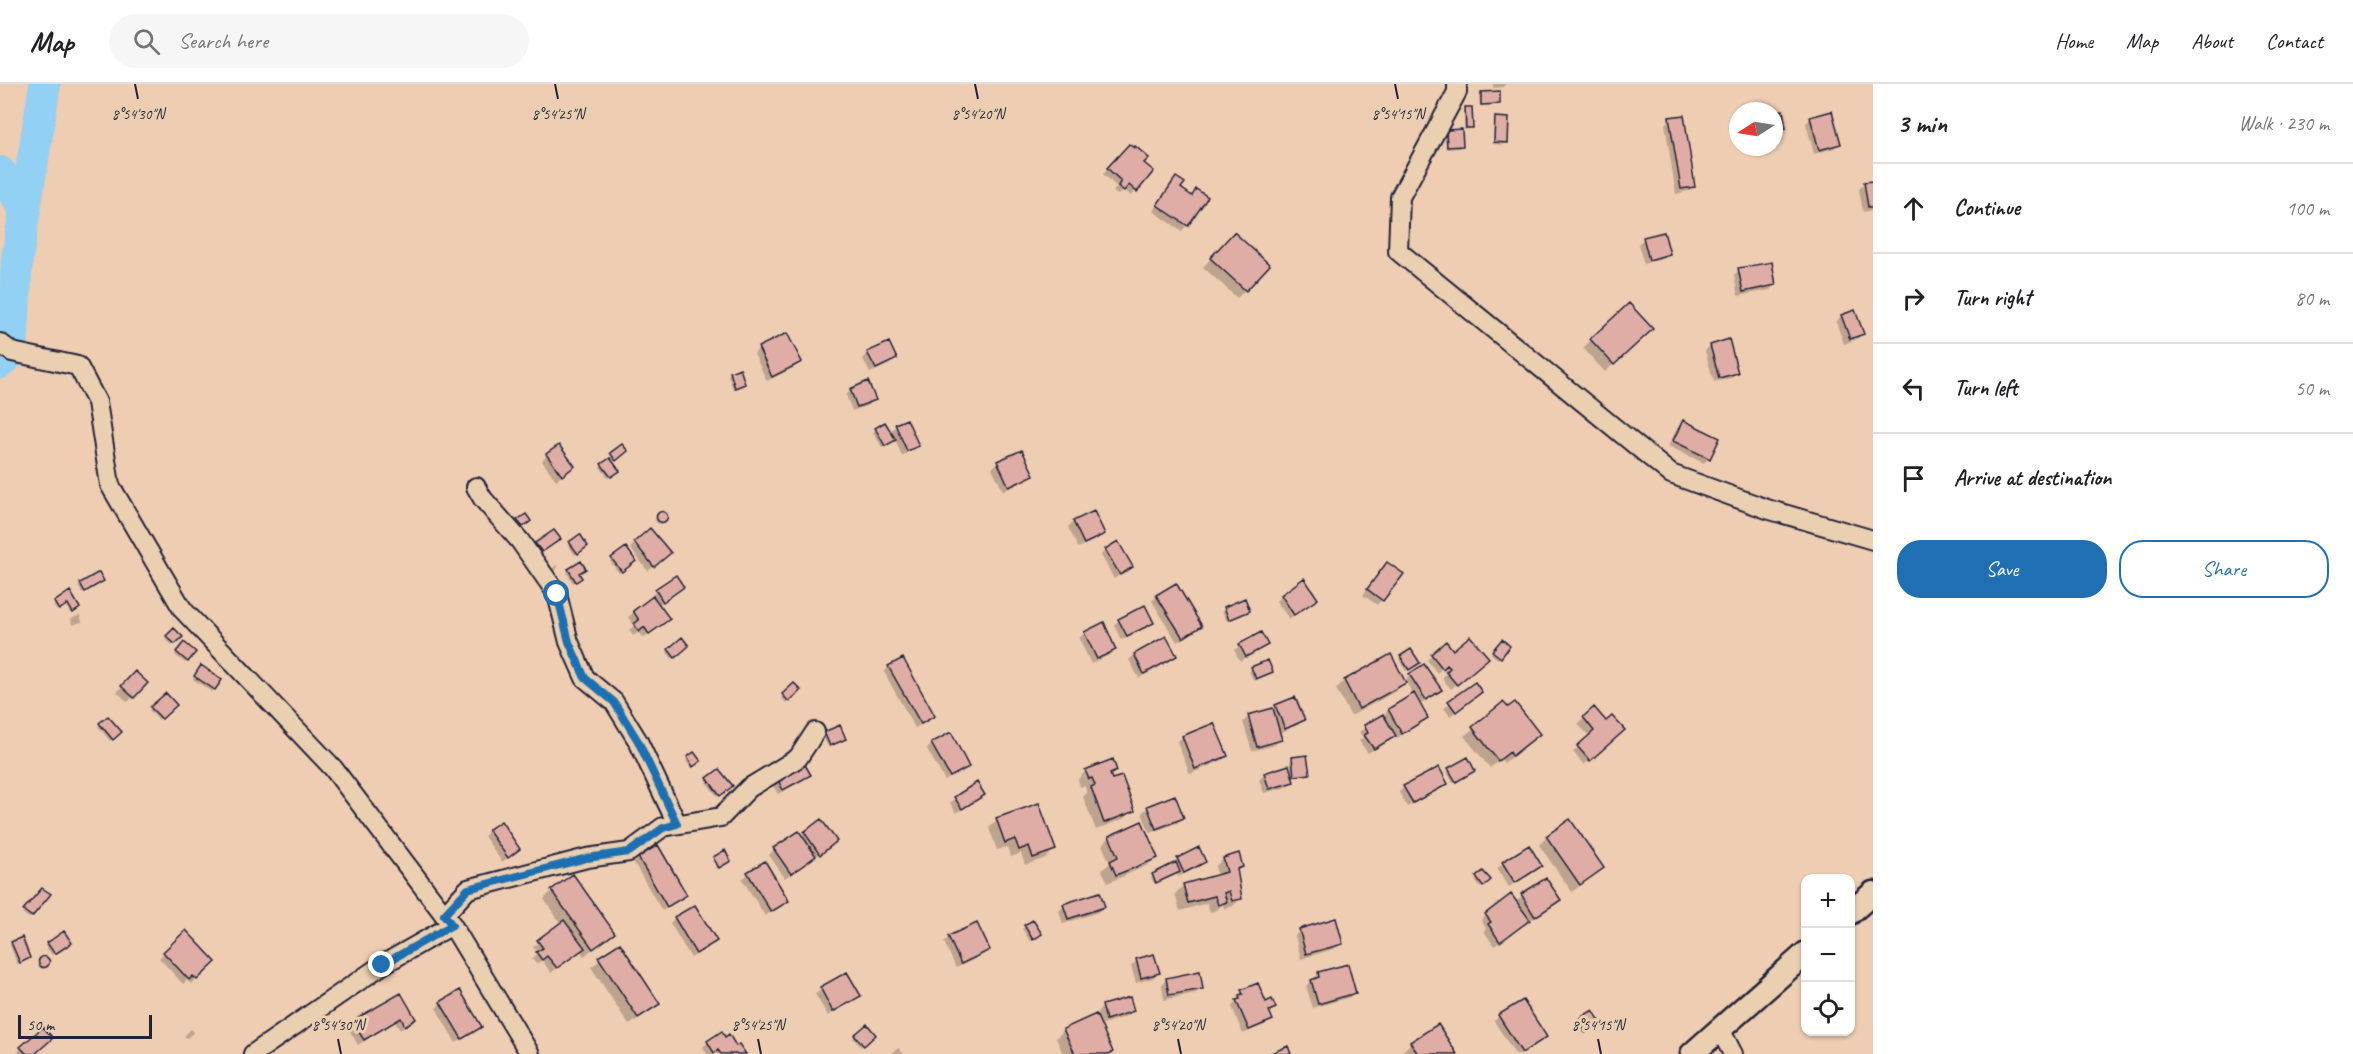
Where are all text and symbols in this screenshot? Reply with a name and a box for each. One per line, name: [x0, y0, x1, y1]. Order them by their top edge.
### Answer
search box: [109, 14, 529, 68]
text: Map: [30, 24, 73, 59]
icon: search: [130, 25, 163, 58]
text: Search here: [178, 27, 268, 55]
text: Home: [2055, 28, 2093, 54]
text: Map: [2126, 28, 2158, 54]
text: About: [2191, 28, 2233, 54]
text: Contact: [2266, 28, 2323, 54]
north arrow: [1729, 102, 1783, 156]
text: 8°54'30"N: [112, 105, 167, 124]
text: 8°54'25"N: [532, 105, 587, 124]
text: 8°54'20"N: [952, 105, 1007, 124]
text: 8°54'15"N: [1372, 105, 1427, 124]
text: 3 min: [1897, 107, 1947, 140]
text: Walk · 230 m: [2239, 111, 2329, 136]
icon: ahead: [1897, 192, 1930, 225]
text: Continue: [1954, 194, 2020, 222]
text: 100 m: [2286, 196, 2329, 221]
icon: right: [1897, 282, 1930, 315]
text: Turn right: [1954, 284, 2031, 312]
text: 80 m: [2295, 286, 2329, 311]
icon: left: [1897, 372, 1930, 405]
text: Turn left: [1954, 374, 2018, 402]
text: 50 m: [2295, 376, 2329, 401]
icon: arrive: [1897, 462, 1930, 495]
text: Arrive at destination: [1954, 464, 2111, 492]
button: Save: [1897, 540, 2107, 598]
button: Share: [2119, 540, 2329, 598]
route start: [543, 580, 569, 606]
map controls: [1801, 874, 1855, 1036]
button: +: [1801, 874, 1855, 928]
button: −: [1801, 928, 1855, 982]
route end: [368, 951, 394, 977]
button: locate: [1801, 982, 1855, 1036]
scale bar: [18, 1012, 152, 1040]
text: 50 m: [27, 1015, 54, 1035]
text: 8°54'30"N: [312, 1016, 367, 1035]
text: 8°54'25"N: [732, 1016, 787, 1035]
text: 8°54'20"N: [1152, 1016, 1207, 1035]
text: 8°54'15"N: [1572, 1016, 1627, 1035]

